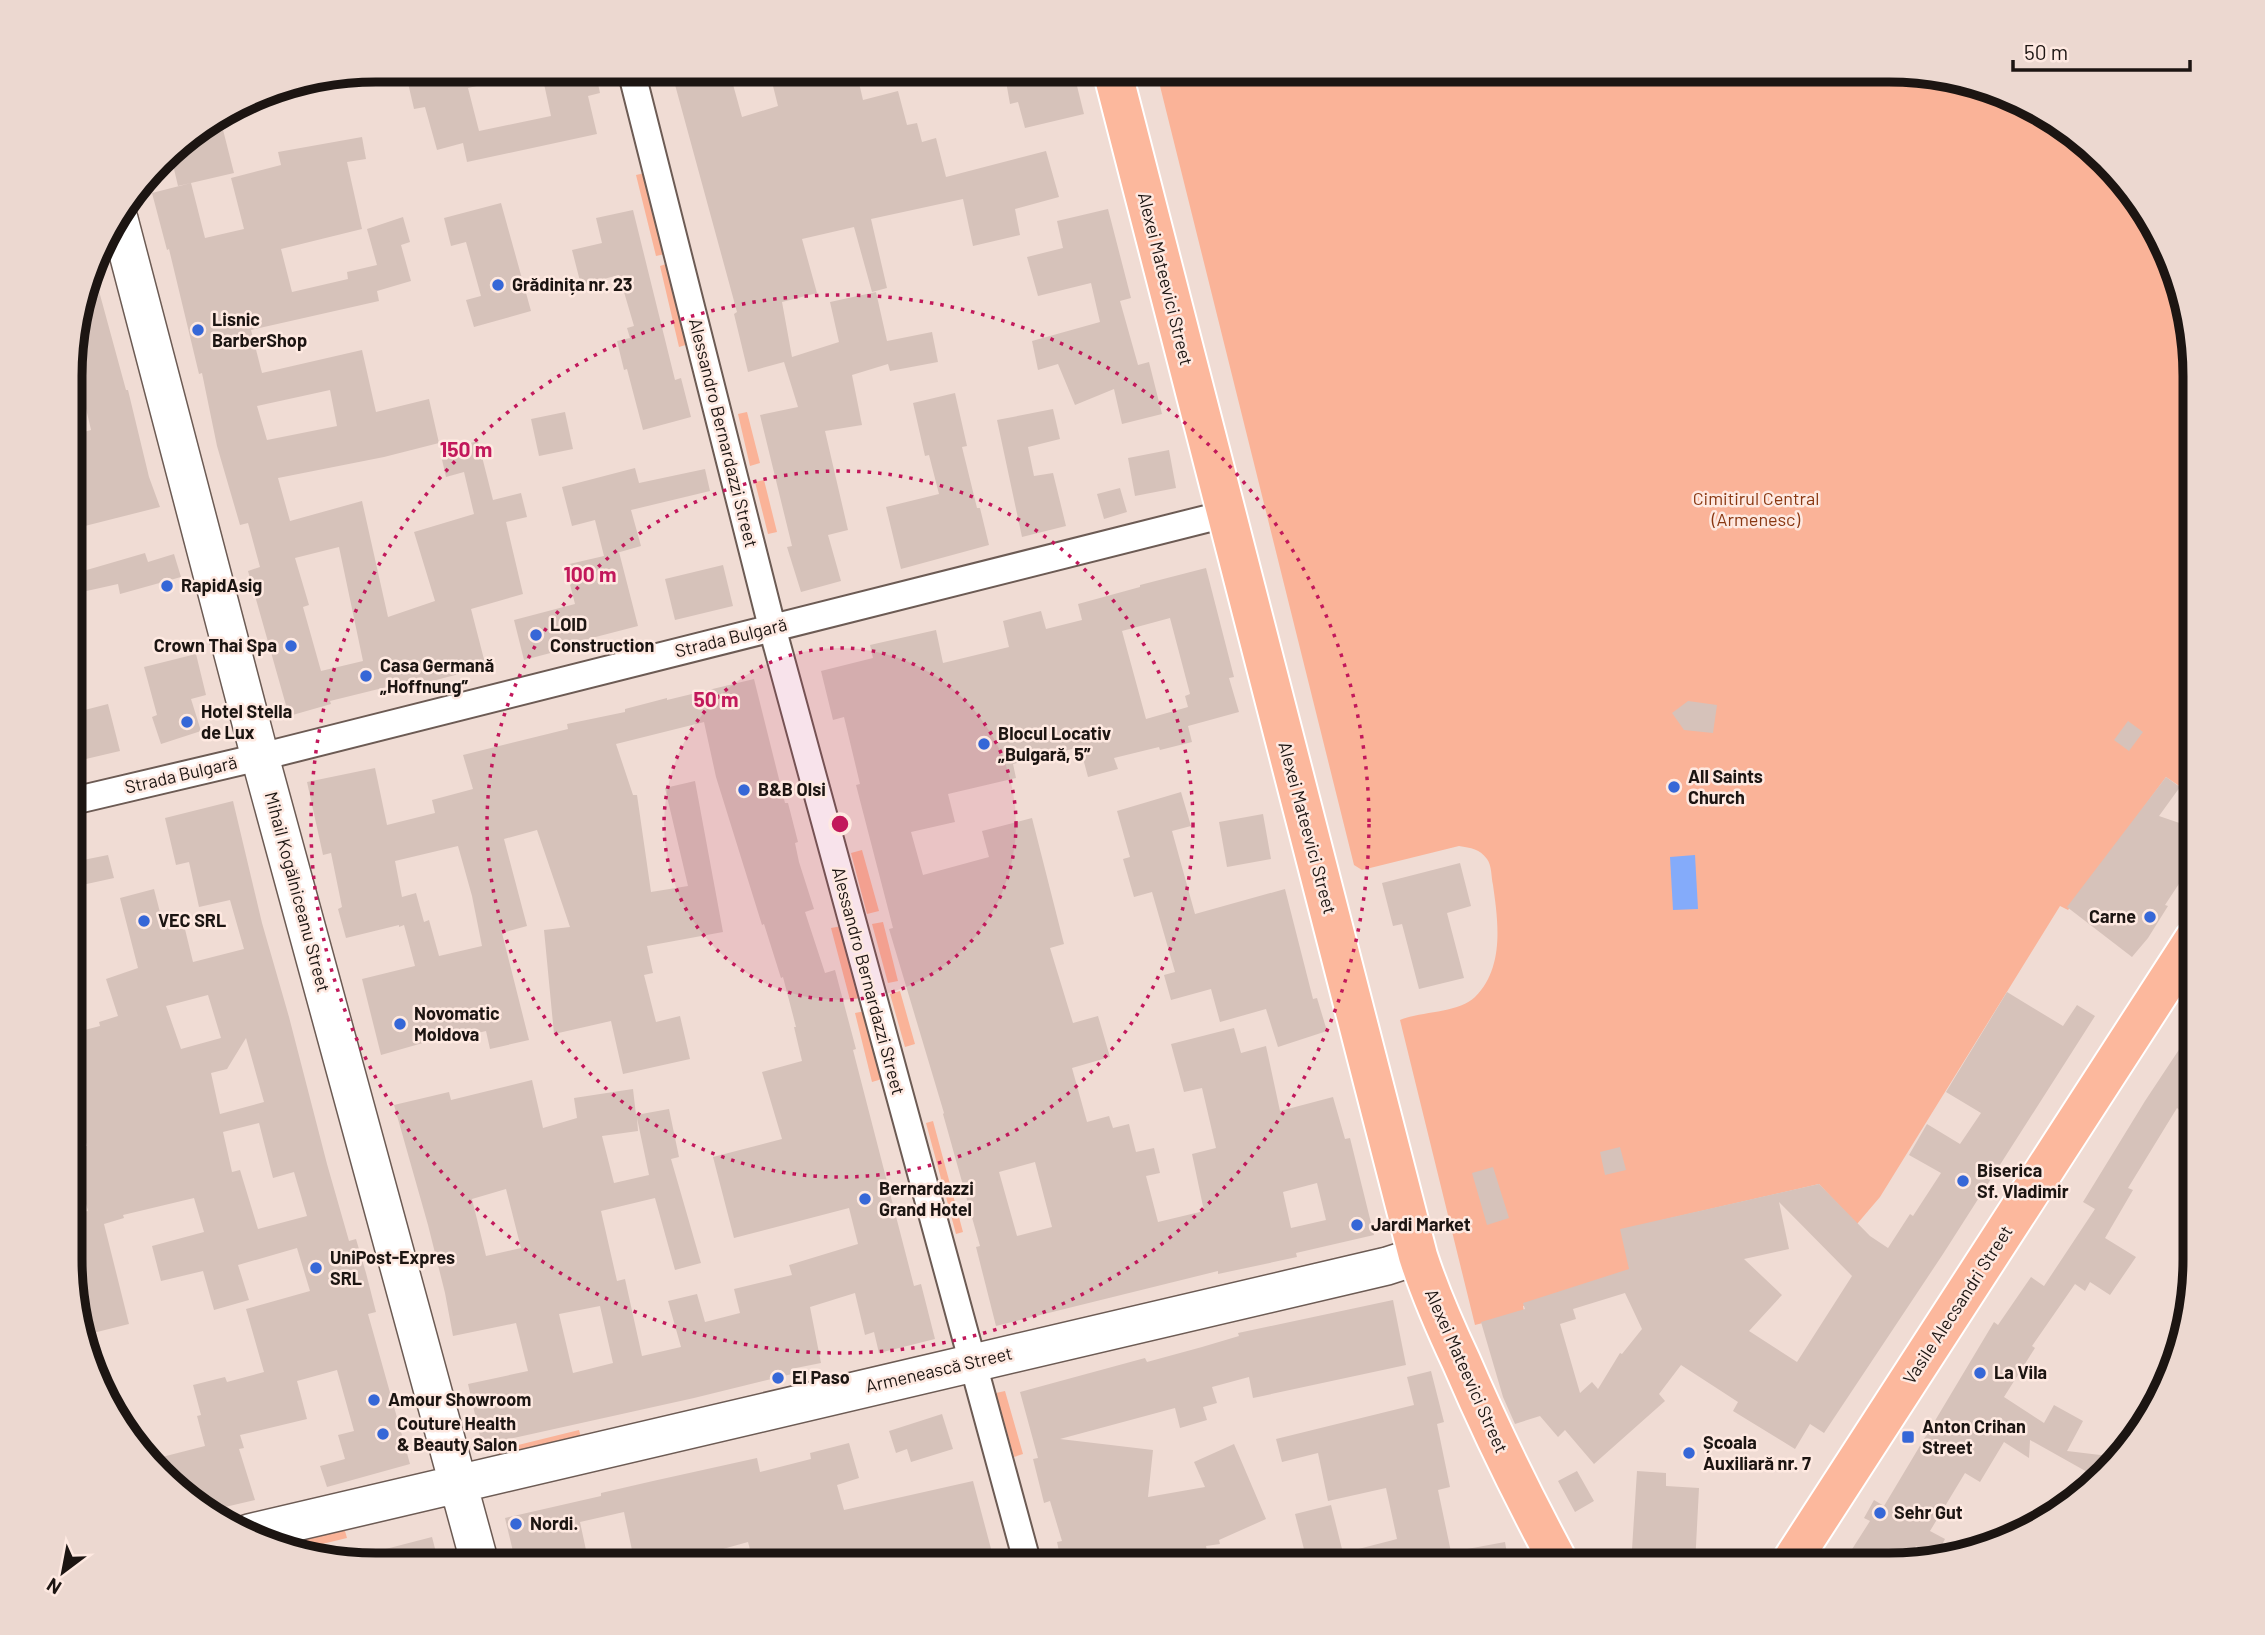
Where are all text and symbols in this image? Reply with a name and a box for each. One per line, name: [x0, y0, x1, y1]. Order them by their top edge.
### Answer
scale bar: [2013, 28, 2190, 72]
text: 50 m: [2024, 39, 2068, 64]
street label: Alexei Mateevici Street: [1134, 190, 1198, 368]
place label: Grădinița nr. 23: [512, 273, 632, 295]
marker: Grădinița nr. 23: [490, 277, 506, 293]
place label: Lisnic BarberShop: [212, 308, 307, 351]
street label: Alessandro Bernardazzi Street: [685, 316, 763, 550]
marker: Lisnic BarberShop: [190, 322, 206, 338]
text: 150 m: [440, 436, 492, 461]
park label: Cimitirul Central (Armenesc): [1693, 487, 1819, 530]
text: 100 m: [563, 561, 617, 586]
place label: RapidAsig: [181, 574, 262, 596]
marker: RapidAsig: [159, 578, 175, 594]
street label: Strada Bulgară: [672, 612, 789, 662]
place label: LOID Construction: [550, 613, 654, 656]
marker: LOID Construction: [528, 627, 544, 643]
place label: Crown Thai Spa: [154, 634, 277, 656]
marker: Crown Thai Spa: [283, 638, 299, 654]
place label: Casa Germană „Hoffnung”: [380, 654, 494, 697]
marker: Casa Germană „Hoffnung”: [358, 668, 374, 684]
text: 50 m: [693, 686, 739, 711]
place label: Hotel Stella de Lux: [201, 700, 292, 743]
marker: Hotel Stella de Lux: [179, 714, 195, 730]
place label: Blocul Locativ „Bulgară, 5”: [998, 722, 1111, 765]
marker: Blocul Locativ „Bulgară, 5”: [976, 736, 992, 752]
street label: Alexei Mateevici Street: [1274, 739, 1342, 916]
street label: Strada Bulgară: [122, 750, 239, 798]
place label: All Saints Church: [1688, 765, 1763, 808]
place label: B&B Olsi: [758, 778, 826, 800]
marker: All Saints Church: [1666, 779, 1682, 795]
marker: B&B Olsi: [736, 782, 752, 798]
street label: Mihail Kogălniceanu Street: [261, 789, 335, 994]
centre of rings: [828, 812, 852, 836]
street label: Alessandro Bernardazzi Street: [828, 864, 910, 1097]
place label: Carne: [2089, 905, 2136, 927]
place label: VEC SRL: [158, 909, 226, 931]
marker: Carne: [2142, 909, 2158, 925]
marker: VEC SRL: [136, 913, 152, 929]
place label: Novomatic Moldova: [414, 1002, 500, 1045]
marker: Novomatic Moldova: [392, 1016, 408, 1032]
place label: Biserica Sf. Vladimir: [1977, 1159, 2069, 1202]
marker: Biserica Sf. Vladimir: [1955, 1173, 1971, 1189]
place label: Bernardazzi Grand Hotel: [879, 1177, 974, 1220]
marker: Bernardazzi Grand Hotel: [857, 1191, 873, 1207]
place label: Jardi Market: [1371, 1213, 1471, 1235]
marker: Jardi Market: [1349, 1217, 1365, 1233]
street label: Vasile Alecsandri Street: [1898, 1221, 2017, 1388]
place label: UniPost-Expres SRL: [330, 1246, 455, 1289]
marker: UniPost-Expres SRL: [308, 1260, 324, 1276]
street label: Alexei Mateevici Street: [1421, 1285, 1513, 1456]
street label: Armenească Street: [863, 1341, 1014, 1397]
place label: La Vila: [1994, 1361, 2047, 1383]
marker: La Vila: [1972, 1365, 1988, 1381]
place label: El Paso: [792, 1366, 850, 1388]
marker: El Paso: [770, 1370, 786, 1386]
place label: Amour Showroom: [388, 1388, 531, 1410]
marker: Amour Showroom: [366, 1392, 382, 1408]
place label: Couture Health & Beauty Salon: [397, 1412, 517, 1455]
place label: Anton Crihan Street: [1922, 1415, 2026, 1458]
marker: Couture Health & Beauty Salon: [375, 1426, 391, 1442]
marker: Anton Crihan Street: [1900, 1429, 1916, 1445]
place label: Școala Auxiliară nr. 7: [1703, 1431, 1811, 1474]
marker: Școala Auxiliară nr. 7: [1681, 1445, 1697, 1461]
place label: Sehr Gut: [1894, 1501, 1963, 1523]
marker: Sehr Gut: [1872, 1505, 1888, 1521]
place label: Nordi.: [530, 1512, 578, 1534]
marker: Nordi.: [508, 1516, 524, 1532]
north arrow: [28, 1537, 98, 1607]
text: N: [42, 1574, 65, 1600]

